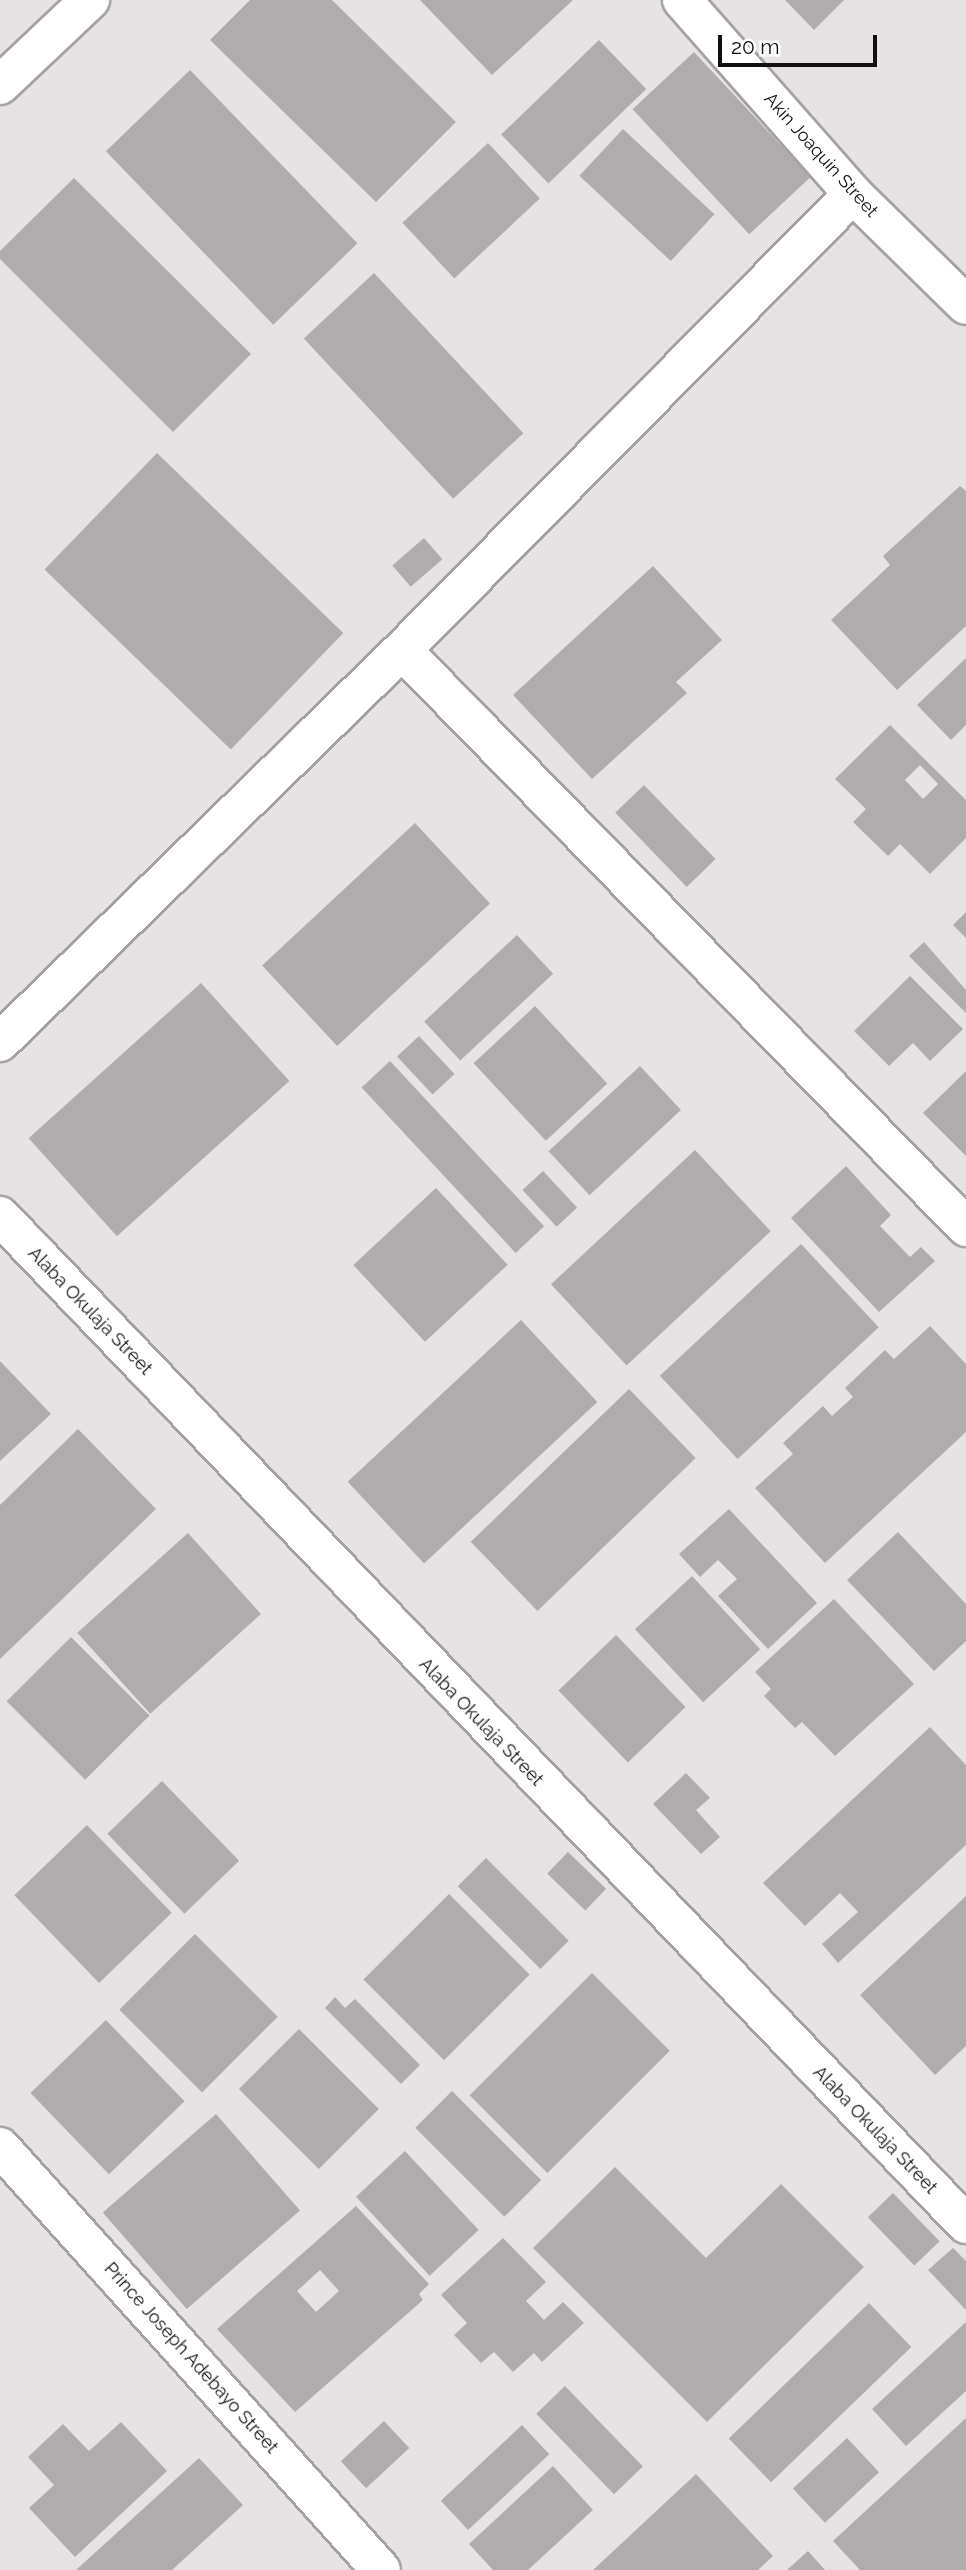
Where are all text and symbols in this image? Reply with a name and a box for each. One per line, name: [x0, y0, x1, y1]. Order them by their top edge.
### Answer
scale bar: [721, 21, 880, 65]
text: 20 m: [731, 34, 779, 59]
street label: Akin Joaquin Street: [759, 88, 883, 222]
street label: Alaba Okulaja Street: [23, 1243, 157, 1379]
street label: Alaba Okulaja Street: [414, 1654, 548, 1790]
street label: Alaba Okulaja Street: [808, 2062, 942, 2198]
street label: Prince Joseph Adebayo Street: [99, 2258, 283, 2458]

